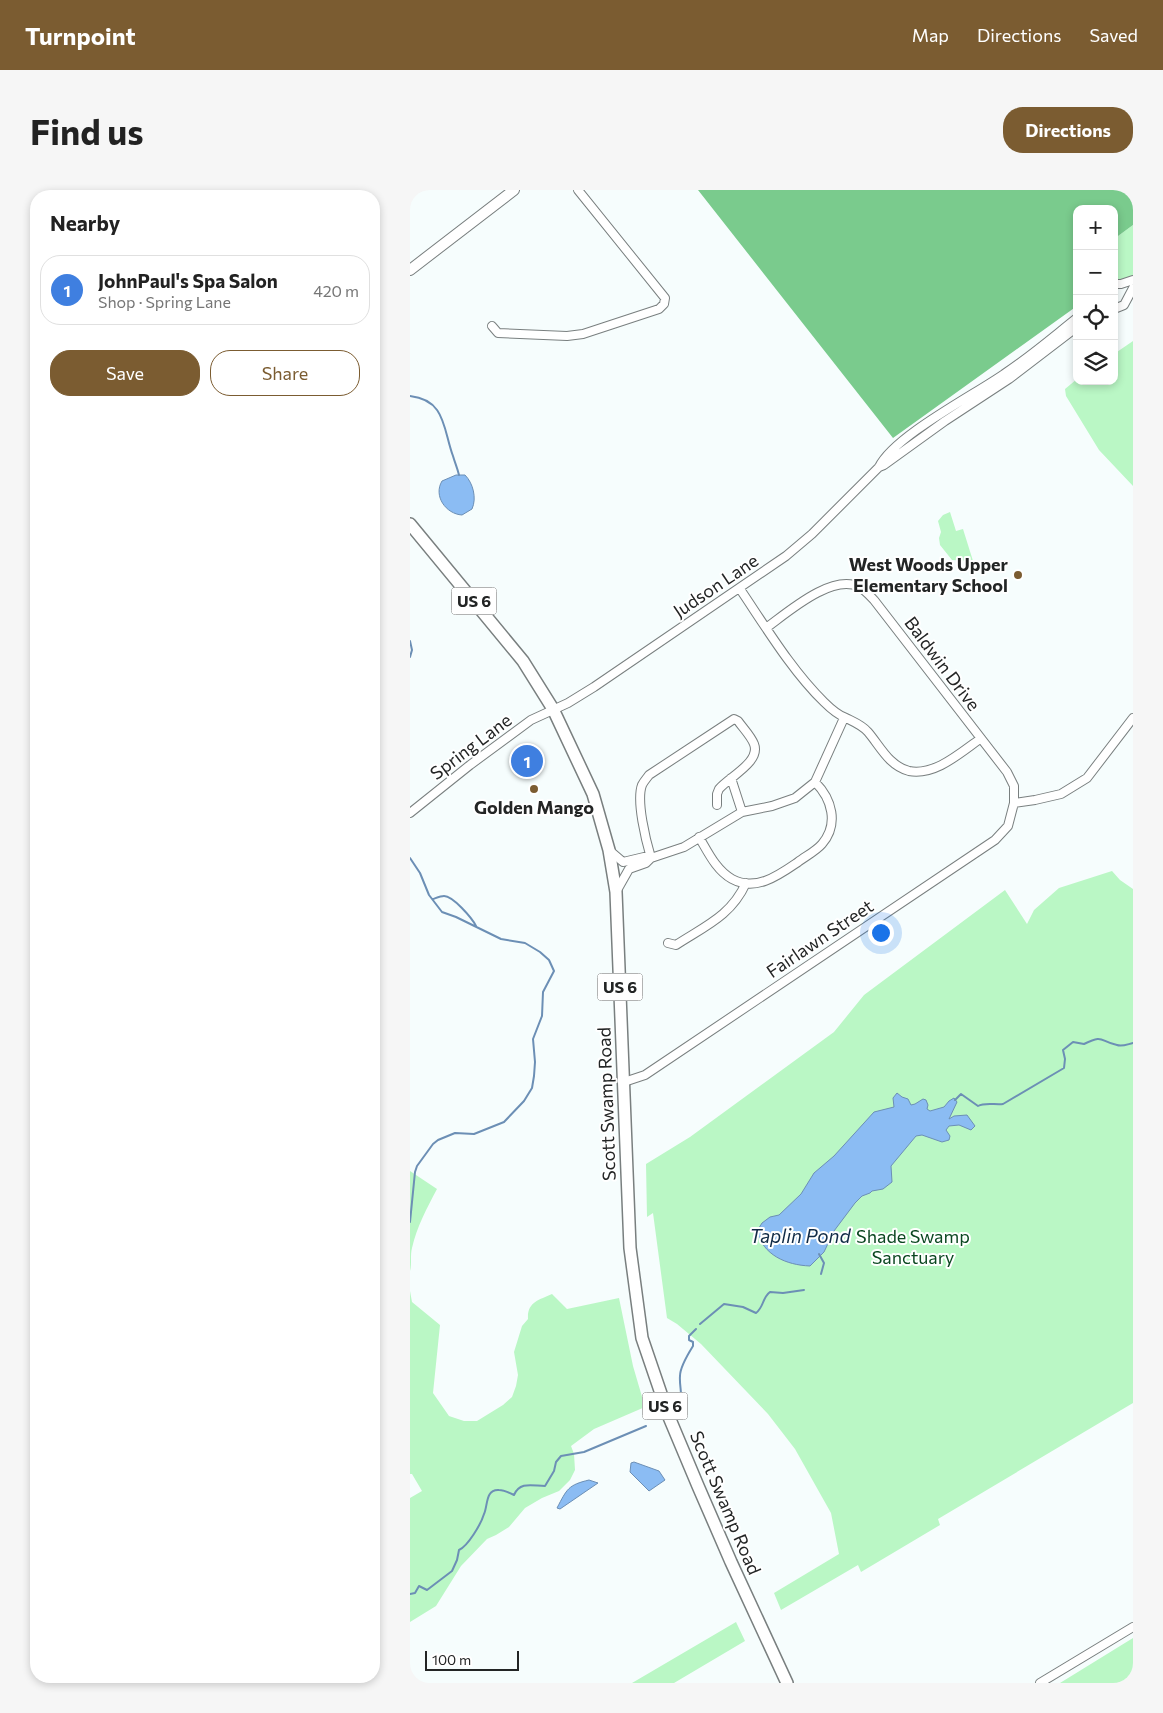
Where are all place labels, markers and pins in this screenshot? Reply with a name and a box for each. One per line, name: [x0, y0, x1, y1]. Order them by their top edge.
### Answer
place label: West Woods Upper Elementary School: [849, 553, 1009, 596]
marker: West Woods Upper Elementary School: [1012, 569, 1024, 581]
pin: 1: [511, 742, 543, 780]
marker: Golden Mango: [528, 783, 540, 795]
place label: Golden Mango: [474, 796, 594, 818]

